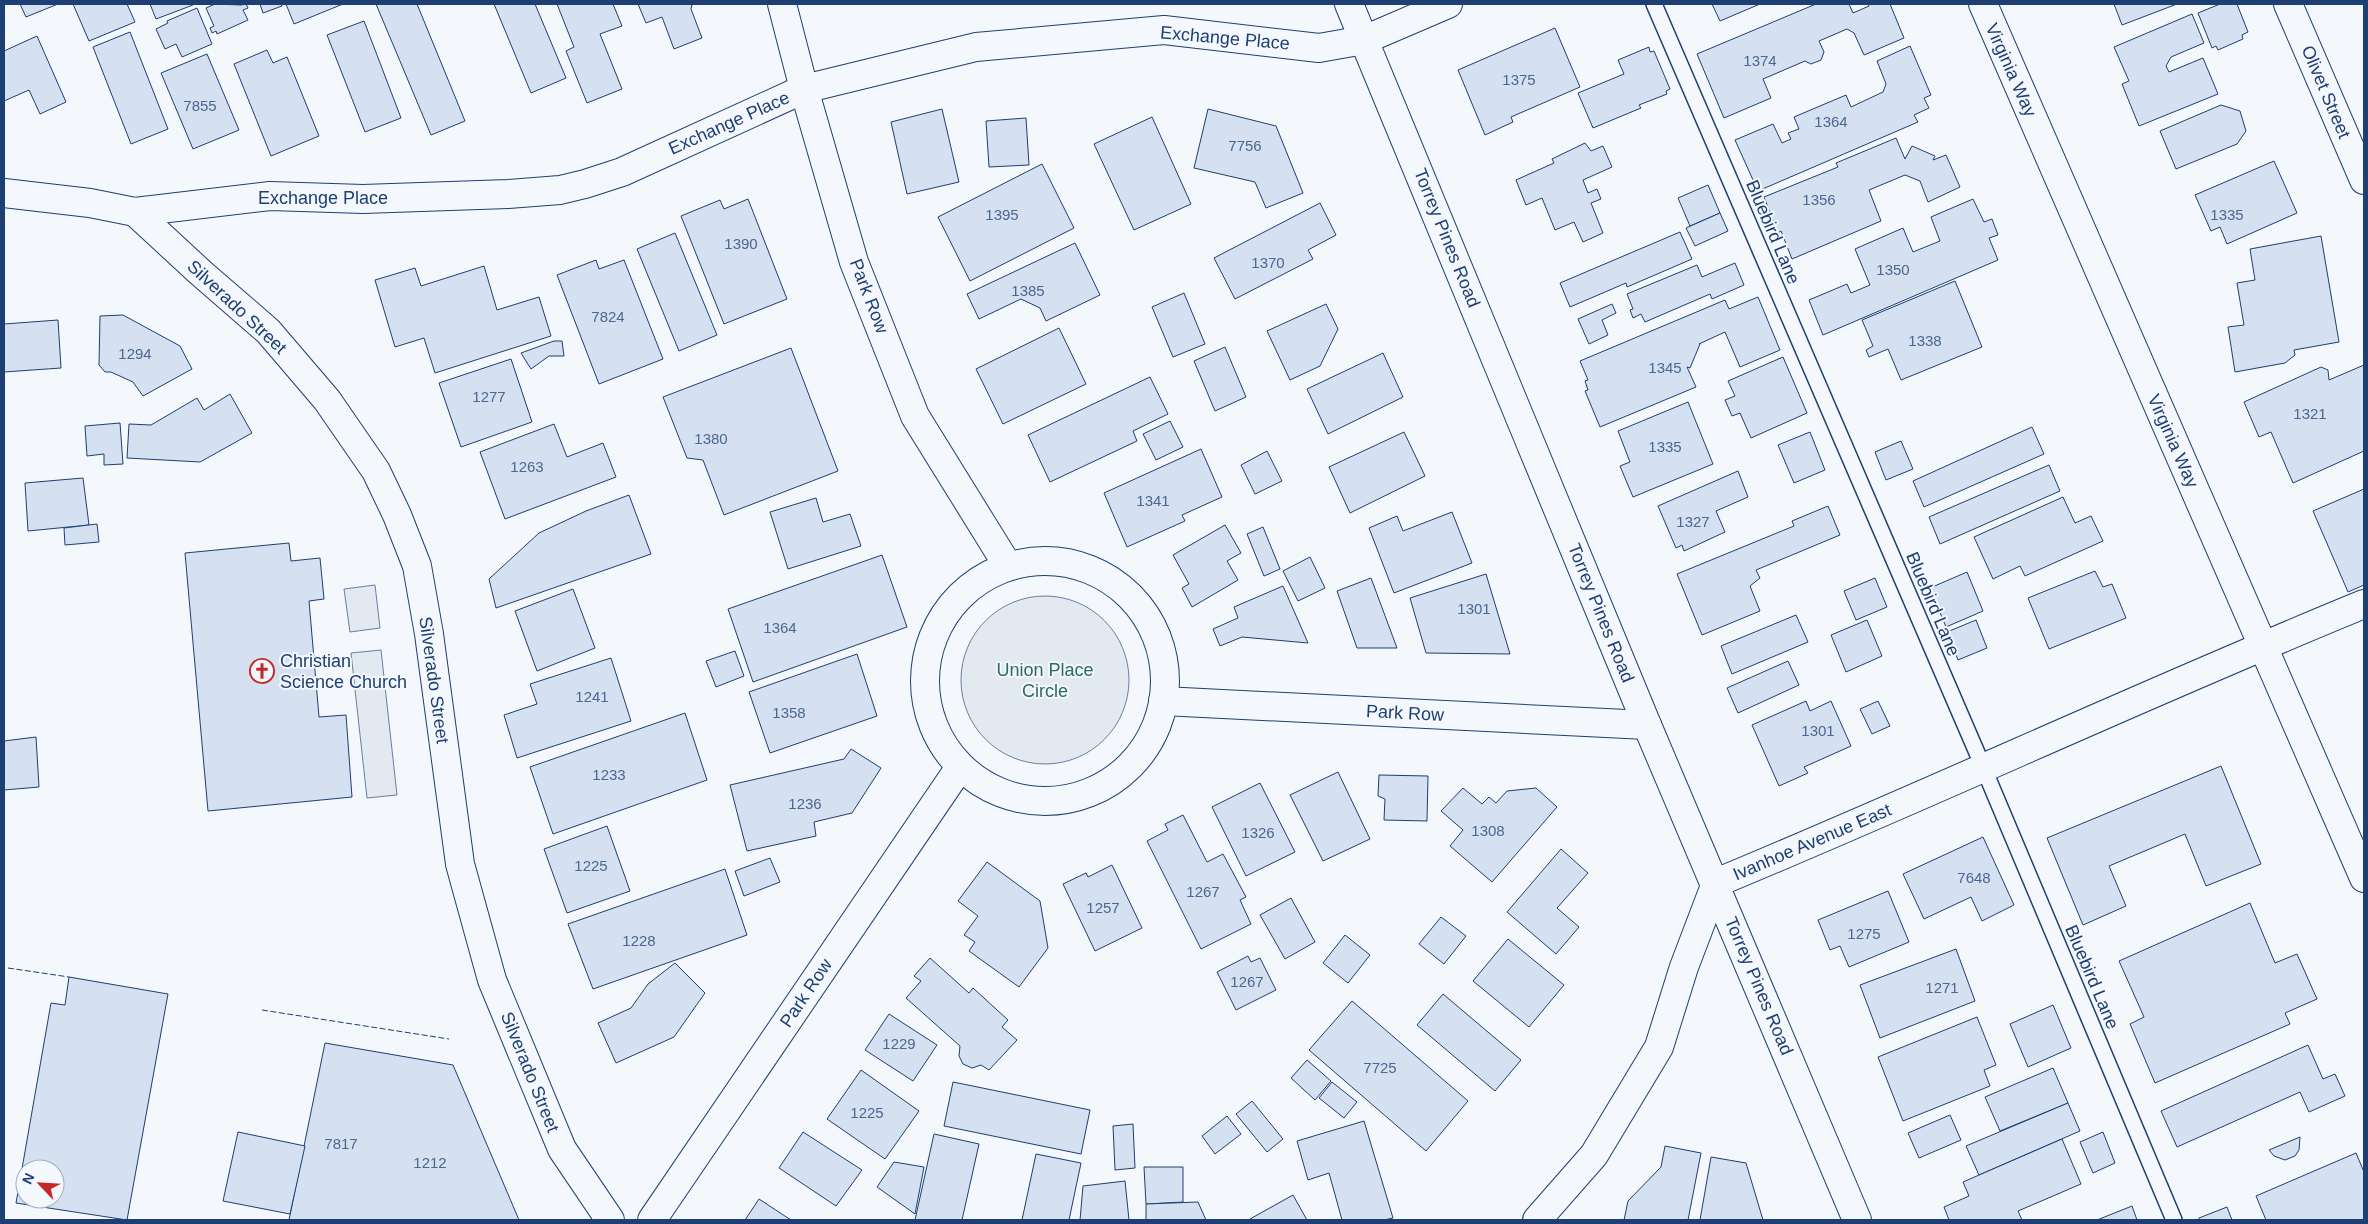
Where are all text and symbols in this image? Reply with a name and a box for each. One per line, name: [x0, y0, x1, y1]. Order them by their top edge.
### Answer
street label: Virginia Way: [1982, 20, 2040, 120]
street label: Exchange Place: [1159, 22, 1291, 54]
street label: Olivet Street: [2297, 43, 2355, 141]
house number: 1374: [1743, 52, 1777, 69]
house number: 1375: [1502, 71, 1536, 88]
street label: Exchange Place: [666, 87, 792, 159]
house number: 7855: [183, 97, 217, 114]
house number: 1364: [1814, 113, 1848, 130]
house number: 7756: [1228, 137, 1262, 154]
street label: Torrey Pines Road: [1410, 166, 1484, 310]
street label: Bluebird Lane: [1742, 177, 1804, 287]
street label: Exchange Place: [258, 188, 388, 208]
house number: 1356: [1802, 191, 1836, 208]
house number: 1395: [985, 206, 1019, 223]
house number: 1335: [2210, 206, 2244, 223]
house number: 1390: [724, 235, 758, 252]
house number: 1370: [1251, 254, 1285, 271]
street label: Silverado Street: [183, 256, 291, 358]
street label: Park Row: [846, 256, 893, 337]
house number: 1350: [1876, 261, 1910, 278]
house number: 1385: [1011, 282, 1045, 299]
house number: 7824: [591, 308, 625, 325]
house number: 1338: [1908, 332, 1942, 349]
house number: 1294: [118, 345, 152, 362]
house number: 1345: [1648, 359, 1682, 376]
house number: 1277: [472, 388, 506, 405]
street label: Virginia Way: [2144, 391, 2202, 491]
house number: 1321: [2293, 405, 2327, 422]
house number: 1380: [694, 430, 728, 447]
house number: 1335: [1648, 438, 1682, 455]
house number: 1263: [510, 458, 544, 475]
house number: 1341: [1136, 492, 1170, 509]
house number: 1327: [1676, 513, 1710, 530]
street label: Torrey Pines Road: [1564, 541, 1638, 685]
street label: Bluebird Lane: [1902, 549, 1964, 659]
house number: 1301: [1457, 600, 1491, 617]
street label: Silverado Street: [415, 615, 453, 745]
house number: 1364: [763, 619, 797, 636]
place label: Christian Science Church: [280, 651, 407, 692]
church icon: Christian Science Church: [249, 658, 275, 684]
park label: Union Place Circle: [996, 660, 1094, 701]
house number: 1241: [575, 688, 609, 705]
street label: Park Row: [1366, 701, 1445, 725]
house number: 1358: [772, 704, 806, 721]
house number: 1301: [1801, 722, 1835, 739]
house number: 1233: [592, 766, 626, 783]
house number: 1236: [788, 795, 822, 812]
street label: Ivanhoe Avenue East: [1730, 800, 1894, 884]
house number: 1308: [1471, 822, 1505, 839]
house number: 1326: [1241, 824, 1275, 841]
house number: 1225: [574, 857, 608, 874]
house number: 7648: [1957, 869, 1991, 886]
house number: 1267: [1186, 883, 1220, 900]
house number: 1257: [1086, 899, 1120, 916]
street label: Torrey Pines Road: [1721, 914, 1797, 1058]
street label: Bluebird Lane: [2061, 922, 2123, 1032]
house number: 1275: [1847, 925, 1881, 942]
house number: 1228: [622, 932, 656, 949]
street label: Park Row: [776, 954, 837, 1031]
house number: 1267: [1230, 973, 1264, 990]
house number: 1271: [1925, 979, 1959, 996]
street label: Silverado Street: [497, 1009, 563, 1135]
house number: 1229: [882, 1035, 916, 1052]
house number: 7725: [1363, 1059, 1397, 1076]
house number: 1225: [850, 1104, 884, 1121]
house number: 7817: [324, 1135, 358, 1152]
house number: 1212: [413, 1154, 447, 1171]
north arrow: [15, 1159, 65, 1209]
text: N: [19, 1171, 38, 1186]

